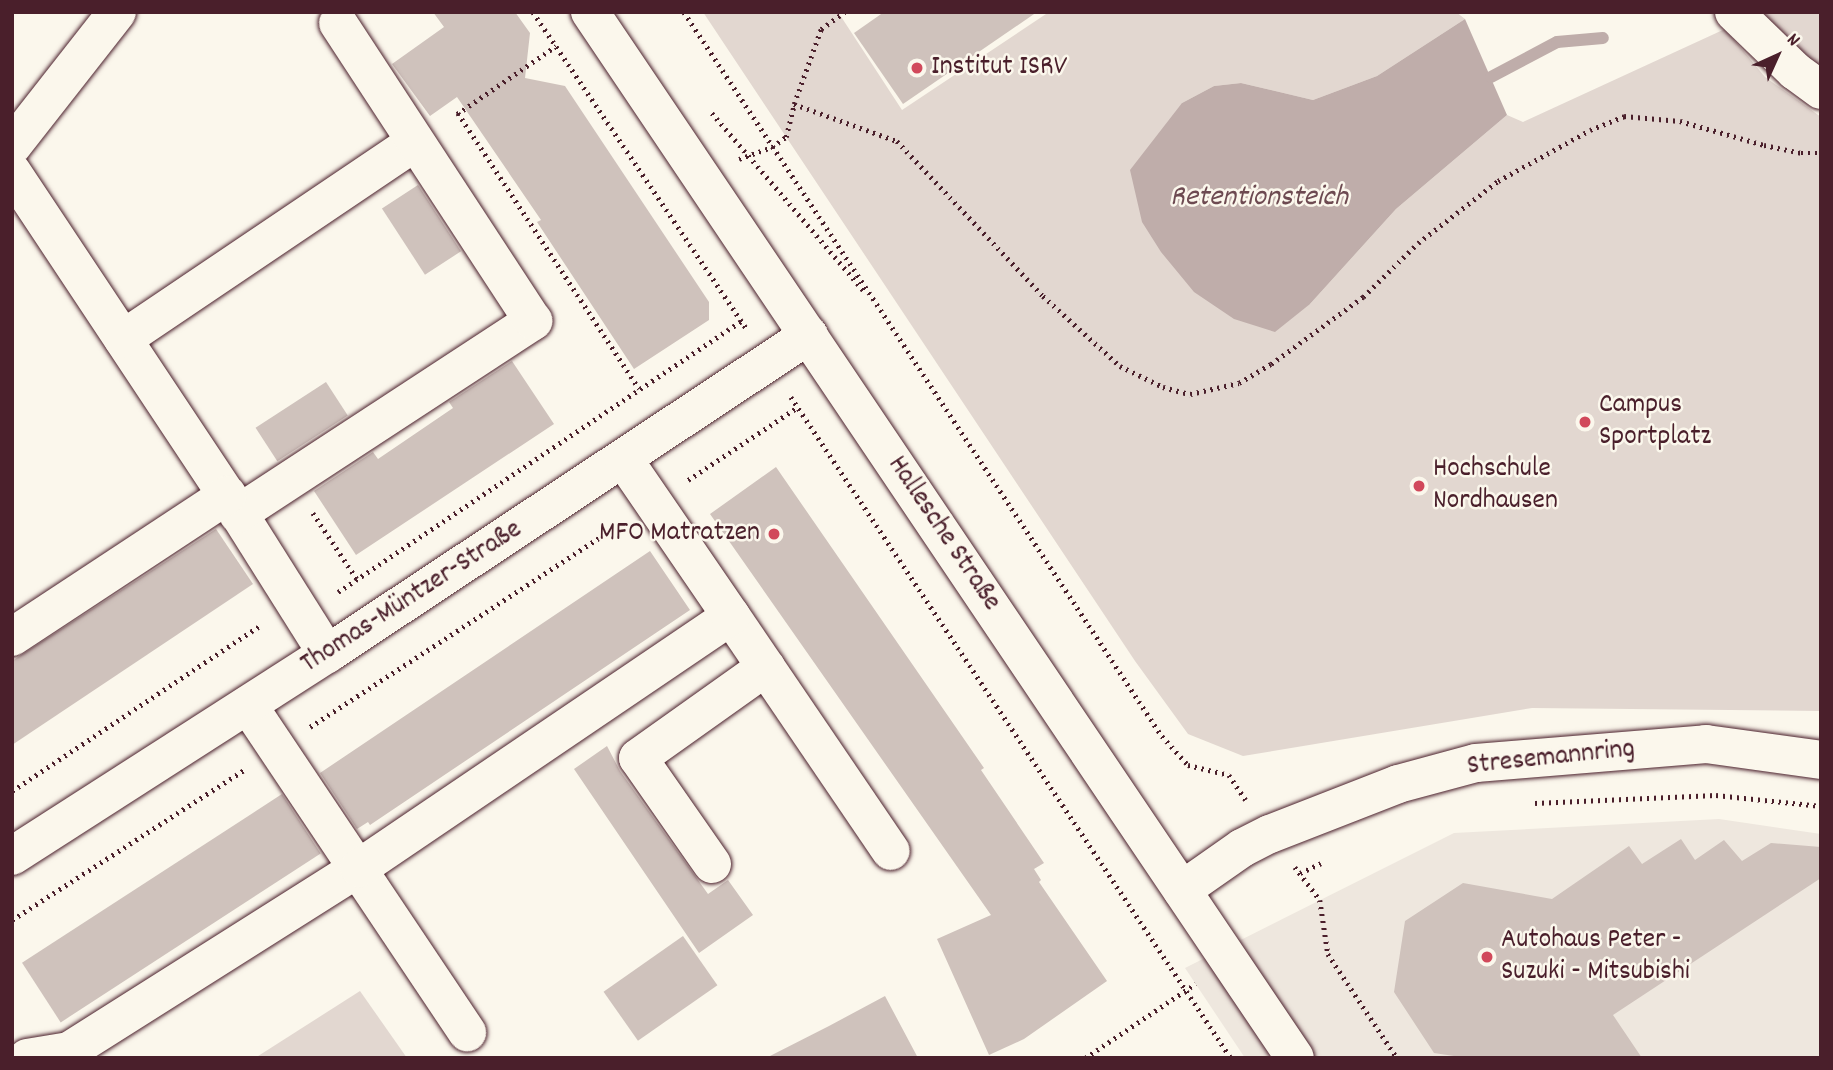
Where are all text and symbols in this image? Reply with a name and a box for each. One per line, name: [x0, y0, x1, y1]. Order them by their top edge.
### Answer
north arrow: [1742, 21, 1812, 91]
text: N: [1779, 28, 1805, 54]
place label: Institut ISRV: [931, 51, 1067, 85]
marker: Institut ISRV: [909, 60, 925, 76]
water label: Retentionsteich: [1170, 181, 1348, 217]
place label: Campus Sportplatz: [1599, 389, 1711, 455]
marker: Campus Sportplatz: [1577, 414, 1593, 430]
street label: Hallesche Straße: [879, 450, 1007, 618]
place label: Hochschule Nordhausen: [1433, 453, 1558, 519]
marker: Hochschule Nordhausen: [1411, 478, 1427, 494]
street label: Thomas-Müntzer-Straße: [295, 514, 529, 682]
place label: MFO Matratzen: [599, 517, 760, 551]
marker: MFO Matratzen: [766, 526, 782, 542]
street label: Stresemannring: [1465, 733, 1637, 785]
place label: Autohaus Peter - Suzuki - Mitsubishi: [1501, 924, 1690, 990]
marker: Autohaus Peter - Suzuki - Mitsubishi: [1479, 949, 1495, 965]

